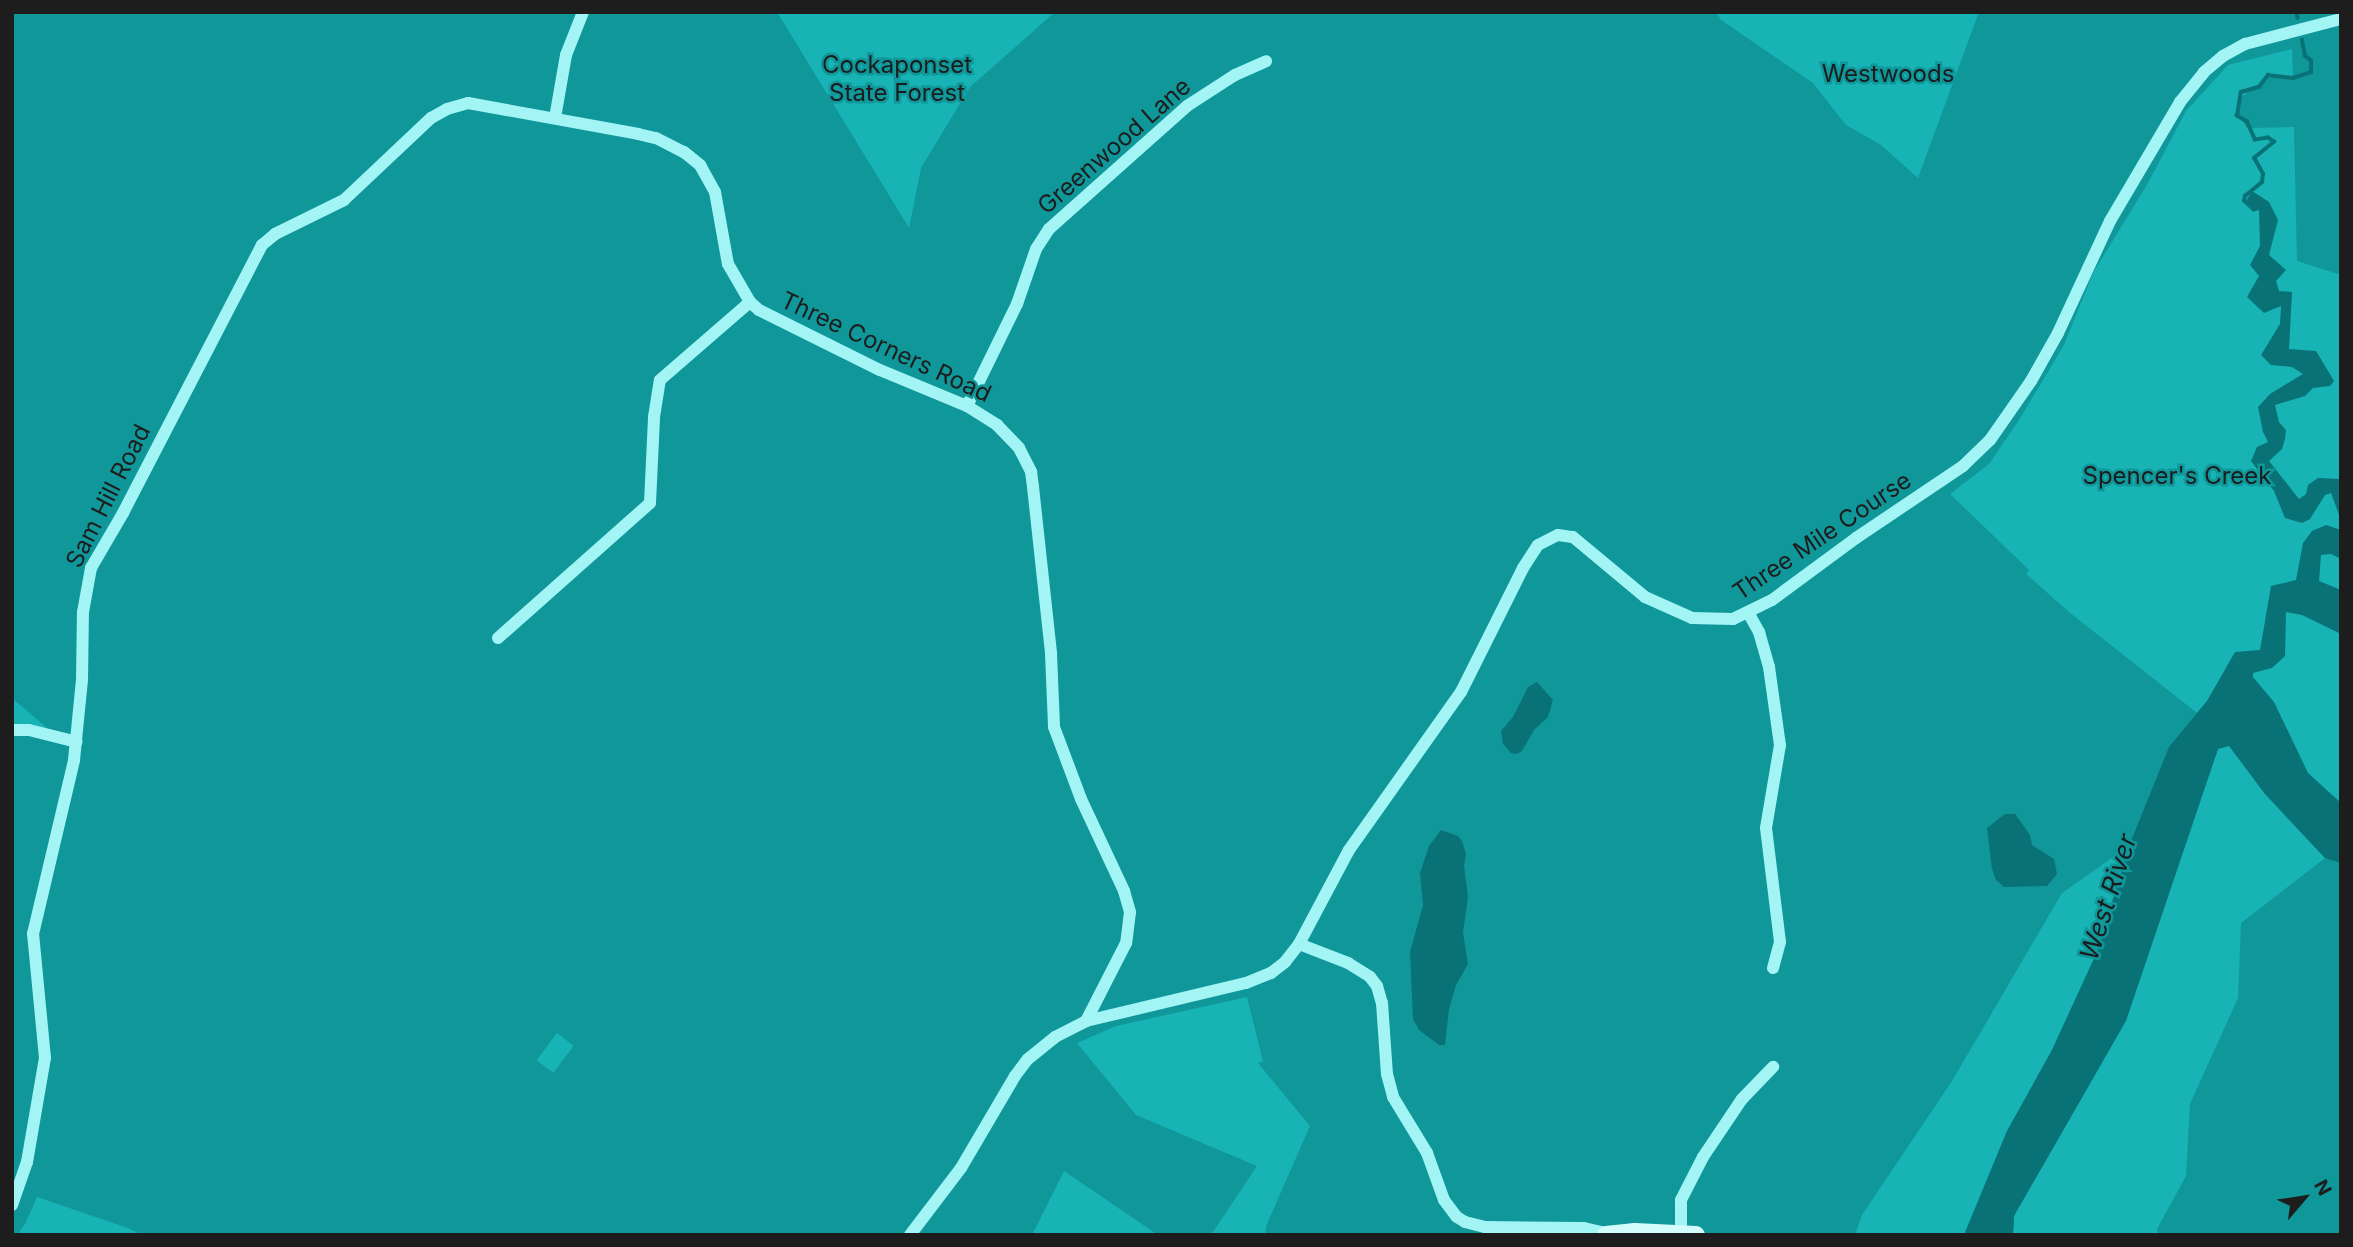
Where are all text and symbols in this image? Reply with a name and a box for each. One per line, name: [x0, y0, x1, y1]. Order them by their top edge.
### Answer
park label: Cockaponset State Forest: [822, 51, 972, 107]
park label: Westwoods: [1822, 60, 1954, 88]
street label: Greenwood Lane: [1032, 72, 1196, 220]
street label: Three Corners Road: [776, 286, 996, 408]
street label: Sam Hill Road: [60, 420, 156, 572]
park label: Spencer's Creek: [2083, 462, 2271, 490]
street label: Three Mile Course: [1727, 466, 1917, 606]
water label: West River: [2073, 830, 2143, 964]
north arrow: [2269, 1163, 2339, 1233]
text: N: [2309, 1176, 2336, 1199]

